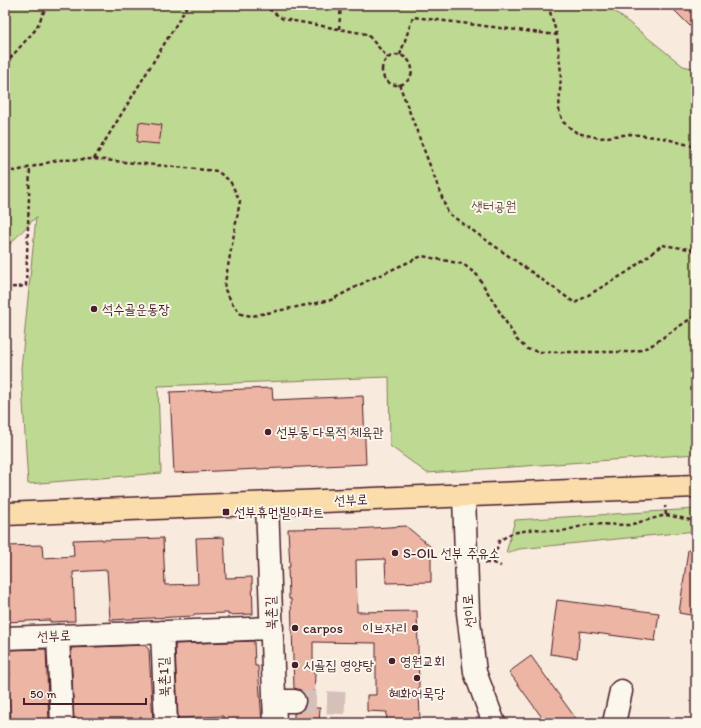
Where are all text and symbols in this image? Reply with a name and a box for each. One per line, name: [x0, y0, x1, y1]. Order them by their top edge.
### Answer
park label: 샛터공원: [471, 198, 517, 215]
place label: 석수골운동장: [102, 301, 170, 318]
marker: 석수골운동장: [89, 304, 99, 314]
place label: 선부동 다목적 체육관: [276, 424, 384, 441]
marker: 선부동 다목적 체육관: [263, 427, 273, 437]
street label: 선부로: [334, 491, 368, 509]
place label: 선부휴먼빌아파트: [234, 504, 324, 521]
marker: 선부휴먼빌아파트: [221, 507, 231, 517]
place label: S-OIL 선부 주유소: [403, 545, 500, 562]
marker: S-OIL 선부 주유소: [390, 548, 400, 558]
street label: 선이로: [459, 593, 479, 629]
street label: 북촌길: [262, 595, 280, 630]
place label: carpos: [303, 620, 343, 637]
place label: 이브자리: [362, 620, 407, 637]
marker: carpos: [290, 623, 300, 633]
marker: 이브자리: [410, 623, 420, 633]
street label: 선부로: [37, 627, 71, 645]
place label: 영원교회: [400, 653, 445, 670]
street label: 북촌1길: [155, 656, 173, 697]
marker: 영원교회: [387, 656, 397, 666]
place label: 시골집 영양탕: [303, 657, 374, 674]
marker: 시골집 영양탕: [290, 660, 300, 670]
marker: 혜화어묵당: [412, 673, 422, 683]
scale bar: [24, 680, 146, 706]
place label: 혜화어묵당: [389, 685, 446, 702]
text: 50 m: [30, 687, 56, 701]

